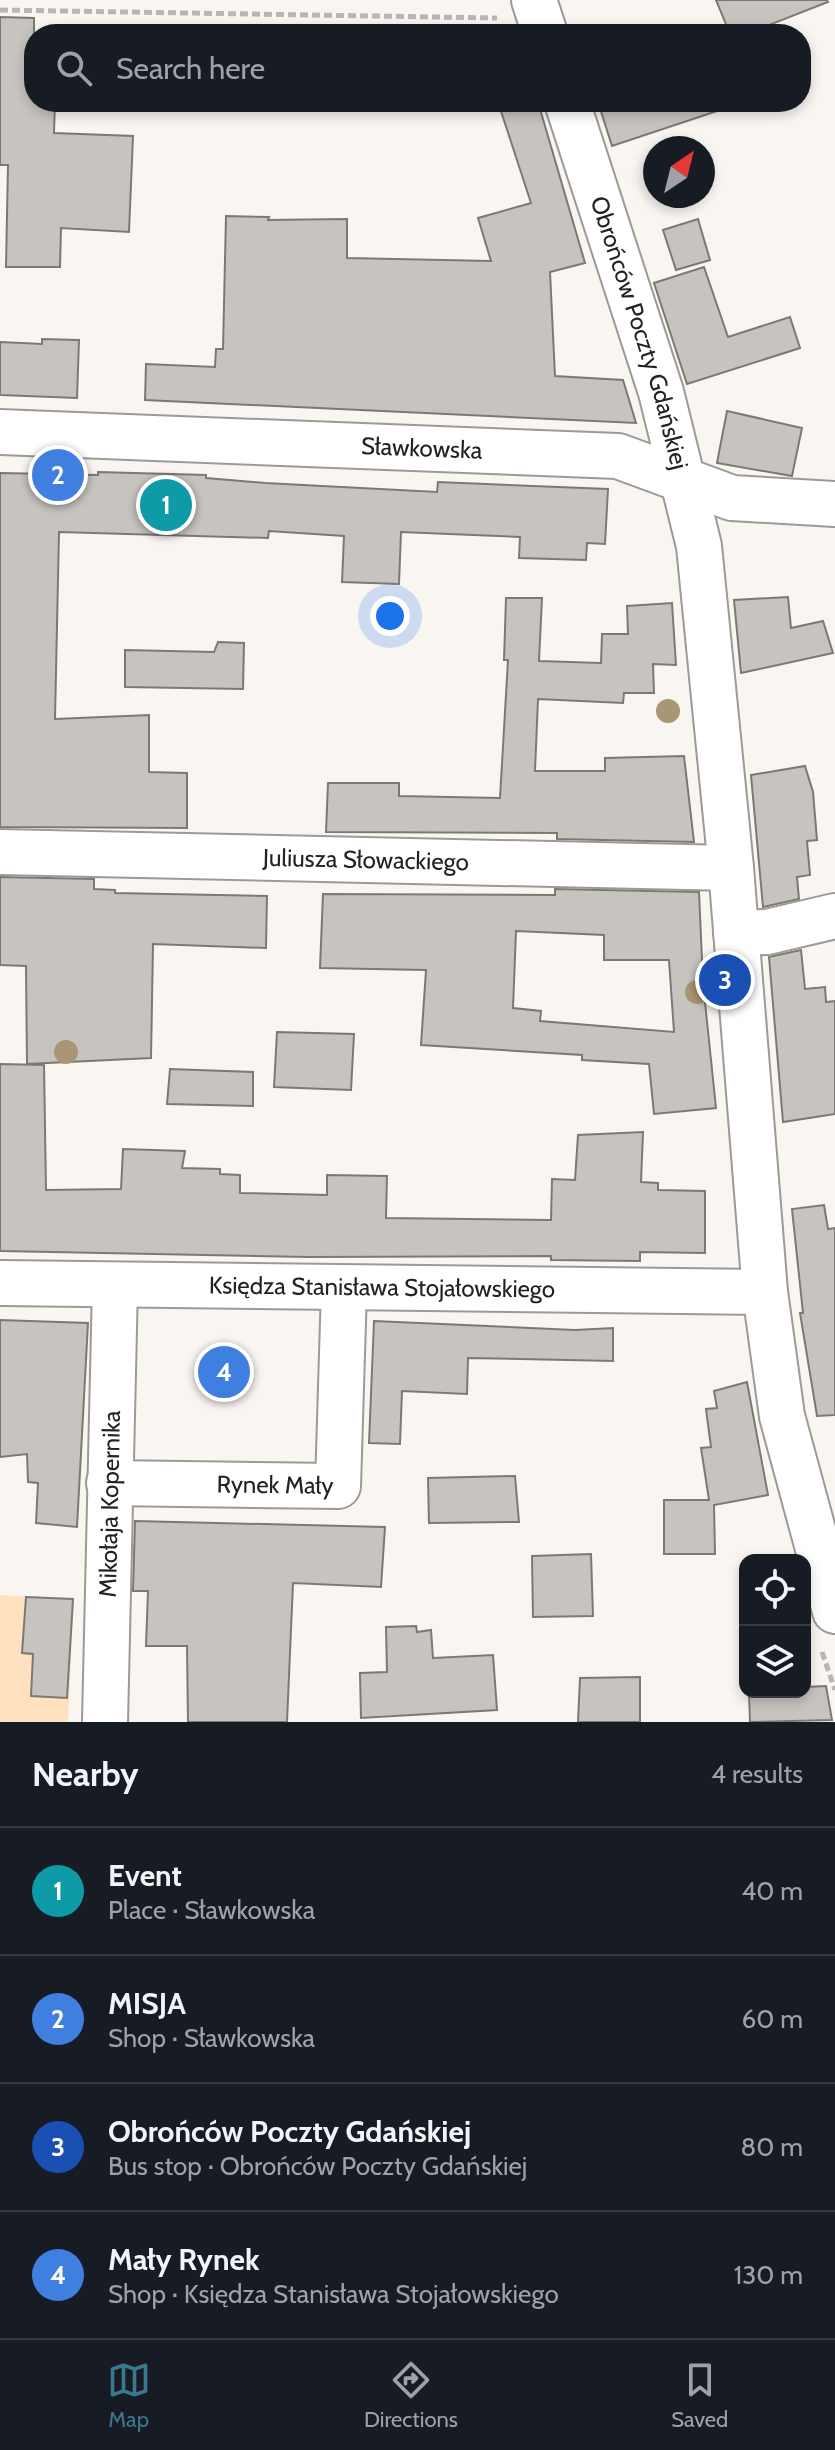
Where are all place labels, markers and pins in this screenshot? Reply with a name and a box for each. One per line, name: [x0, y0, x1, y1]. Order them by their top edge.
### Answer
pin: 2: [32, 445, 84, 505]
pin: 1: [140, 475, 192, 535]
pin: 3: [699, 950, 751, 1010]
pin: 4: [198, 1342, 250, 1402]

